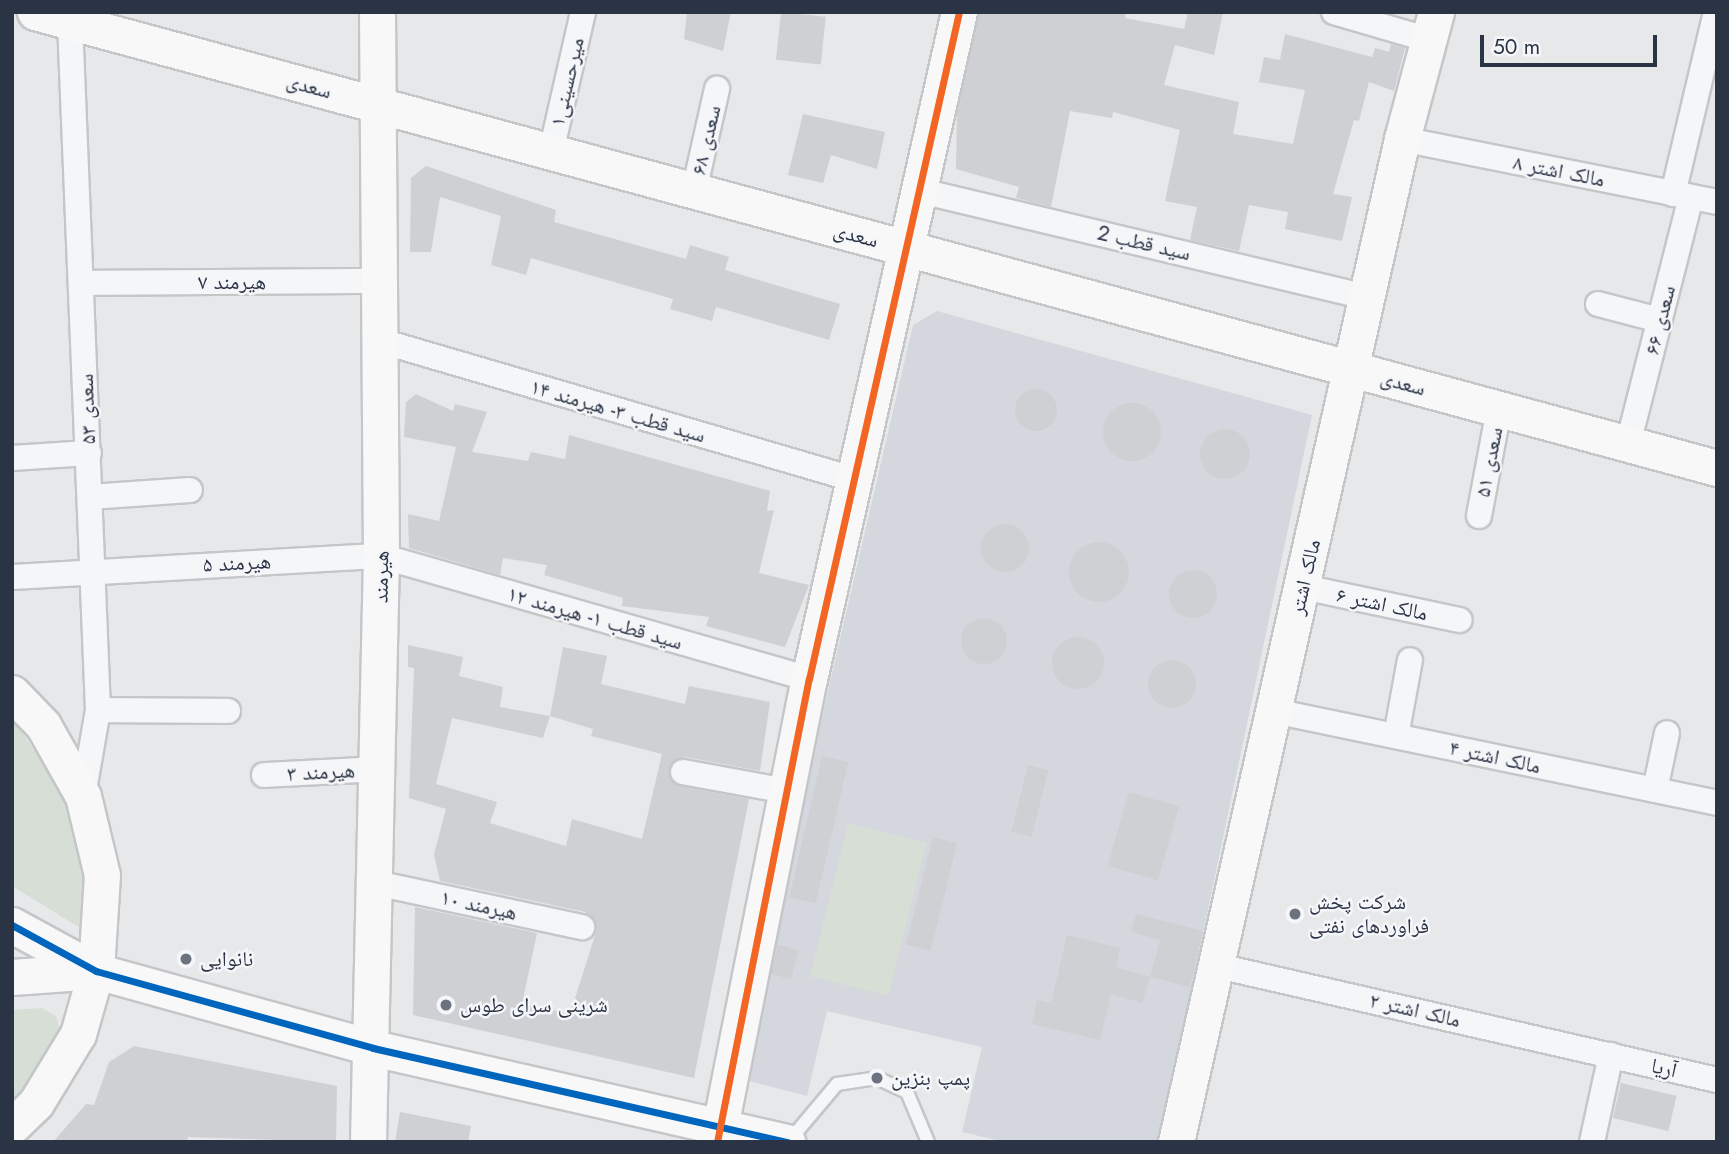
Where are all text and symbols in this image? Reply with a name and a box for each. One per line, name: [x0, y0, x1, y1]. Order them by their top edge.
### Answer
scale bar: [1484, 21, 1661, 65]
text: 50 m: [1493, 32, 1540, 62]
street label: میرحسینی۱: [545, 35, 589, 129]
street label: سعدی: [284, 68, 334, 104]
street label: سعدی ۶۸: [686, 103, 726, 177]
street label: مالک اشتر ۸: [1511, 150, 1607, 192]
street label: سعدی: [831, 217, 881, 253]
street label: سید قطب 2: [1095, 220, 1193, 266]
street label: هیرمند ۷: [198, 269, 266, 295]
street label: سعدی ۶۶: [1639, 283, 1681, 357]
street label: سعدی: [1378, 365, 1428, 401]
street label: سعدی ۵۳: [73, 373, 101, 445]
street label: سید قطب ۳- هیرمند ۱۴: [528, 374, 708, 448]
street label: سعدی ۵۱: [1470, 425, 1508, 499]
street label: مالک اشتر: [1284, 537, 1326, 617]
street label: هیرمند ۵: [202, 549, 272, 577]
street label: هیرمند: [368, 551, 394, 603]
street label: سید قطب ۱- هیرمند ۱۲: [505, 581, 685, 655]
street label: مالک اشتر ۶: [1334, 582, 1430, 626]
street label: مالک اشتر ۴: [1447, 735, 1543, 779]
street label: هیرمند ۳: [286, 758, 356, 786]
street label: هیرمند ۱۰: [438, 885, 520, 925]
place label: شرکت پخش فراوردهای نفتی: [1309, 889, 1429, 939]
marker: شرکت پخش فراوردهای نفتی: [1287, 906, 1303, 922]
place label: نانوایی: [200, 946, 253, 972]
marker: نانوایی: [178, 951, 194, 967]
street label: مالک اشتر ۲: [1367, 987, 1463, 1033]
place label: شرینی سرای طوس: [460, 992, 608, 1018]
marker: شرینی سرای طوس: [438, 997, 454, 1013]
street label: آریا: [1649, 1053, 1679, 1083]
place label: پمپ بنزین: [891, 1065, 970, 1091]
marker: پمپ بنزین: [869, 1070, 885, 1086]

